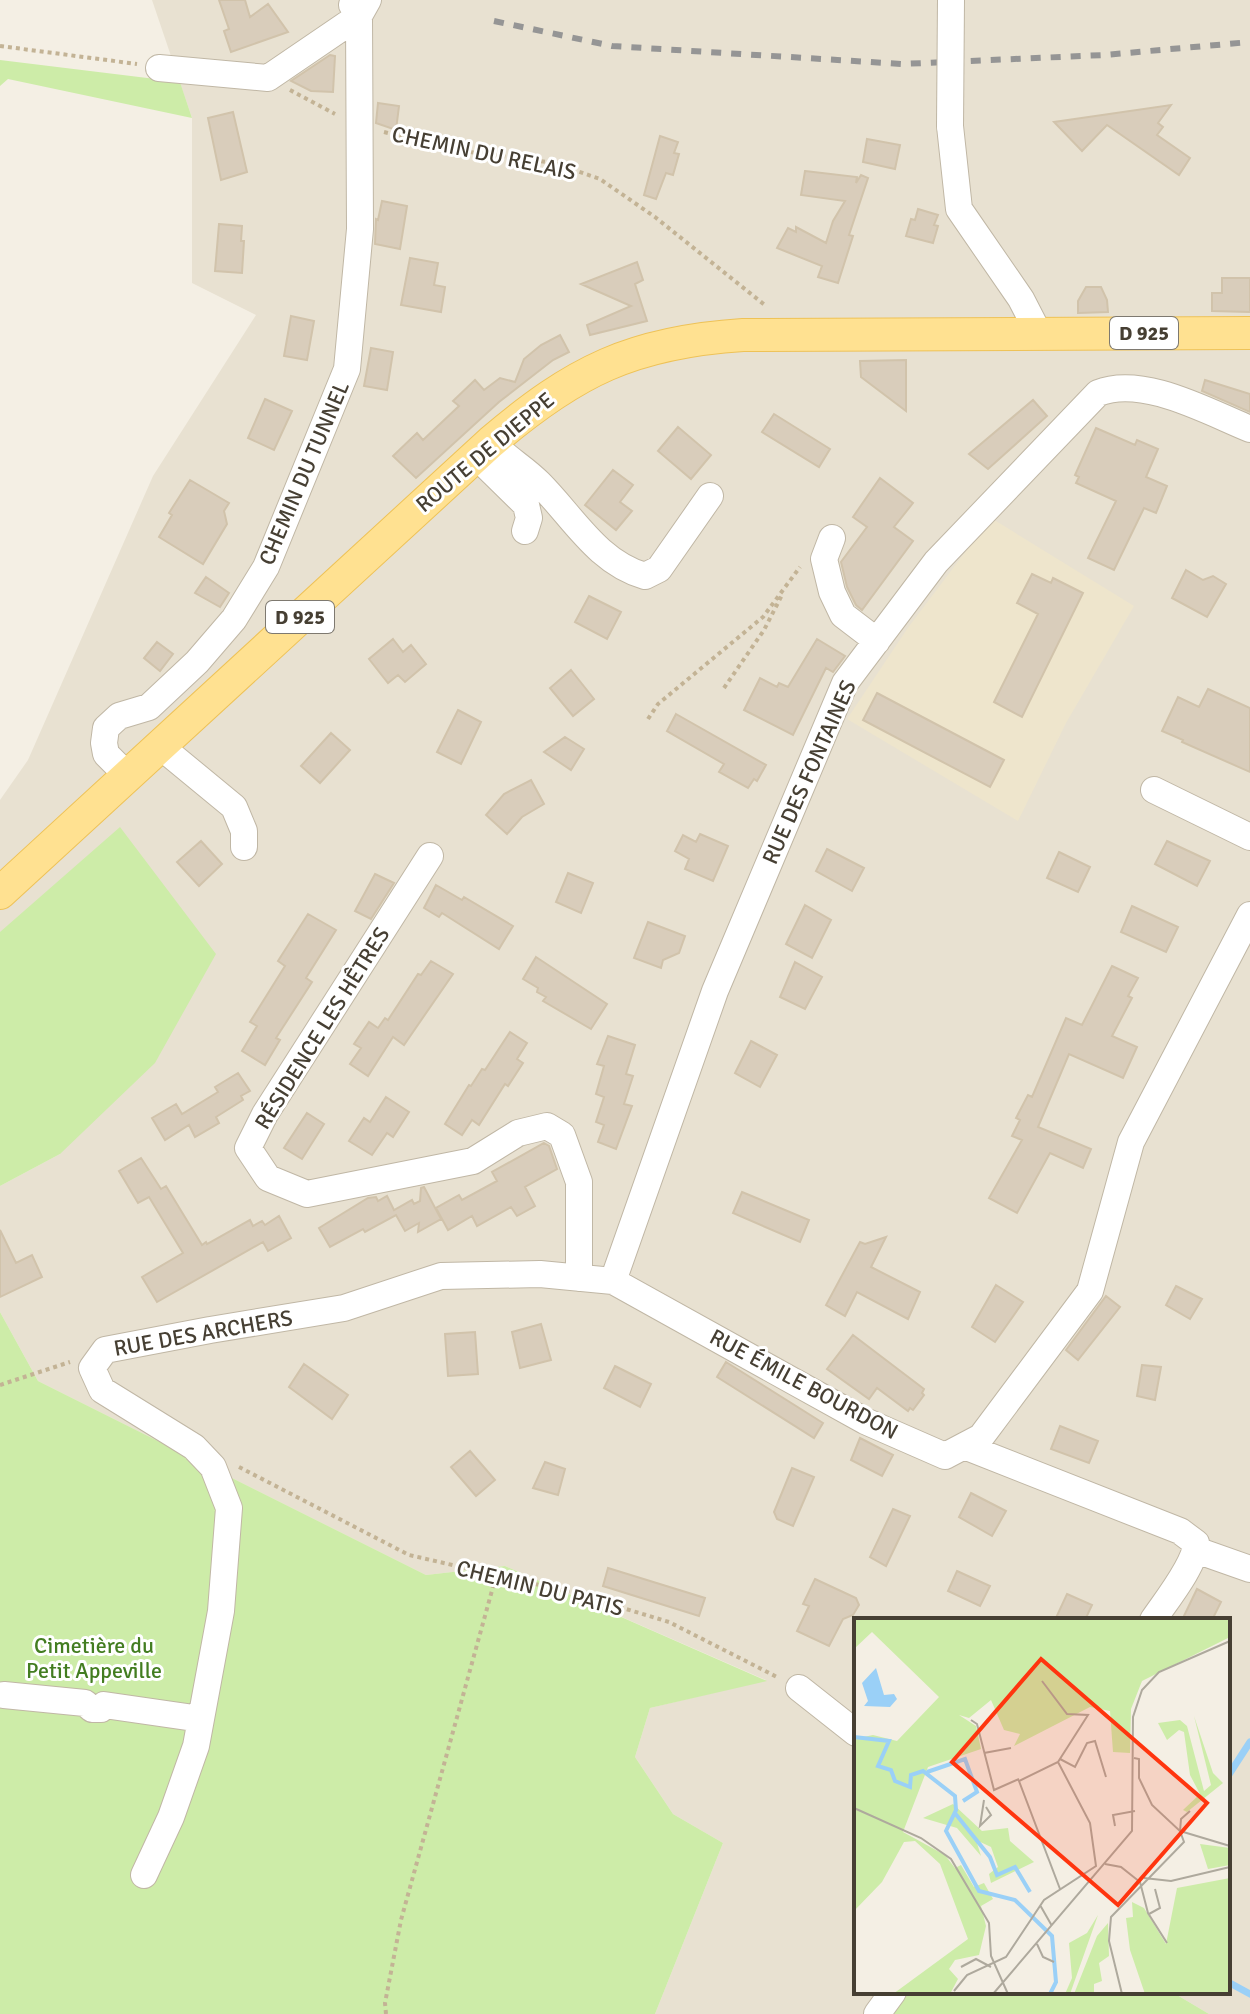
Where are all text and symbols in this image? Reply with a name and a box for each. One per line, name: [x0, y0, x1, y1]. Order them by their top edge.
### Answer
street label: CHEMIN DU RELAIS: [390, 120, 578, 186]
road number: D 925: [1110, 317, 1178, 349]
street label: CHEMIN DU TUNNEL: [253, 377, 355, 569]
street label: ROUTE DE DIEPPE: [410, 386, 560, 518]
road number: D 925: [266, 601, 334, 633]
street label: RUE DES FONTAINES: [756, 676, 862, 868]
street label: RÉSIDENCE LES HÊTRES: [249, 922, 395, 1134]
street label: RUE DES ARCHERS: [112, 1304, 294, 1362]
street label: RUE ÉMILE BOURDON: [705, 1323, 903, 1445]
street label: CHEMIN DU PATIS: [454, 1554, 626, 1622]
inset map: [854, 1618, 1230, 1994]
park label: Cimetière du Petit Appeville: [26, 1632, 162, 1684]

